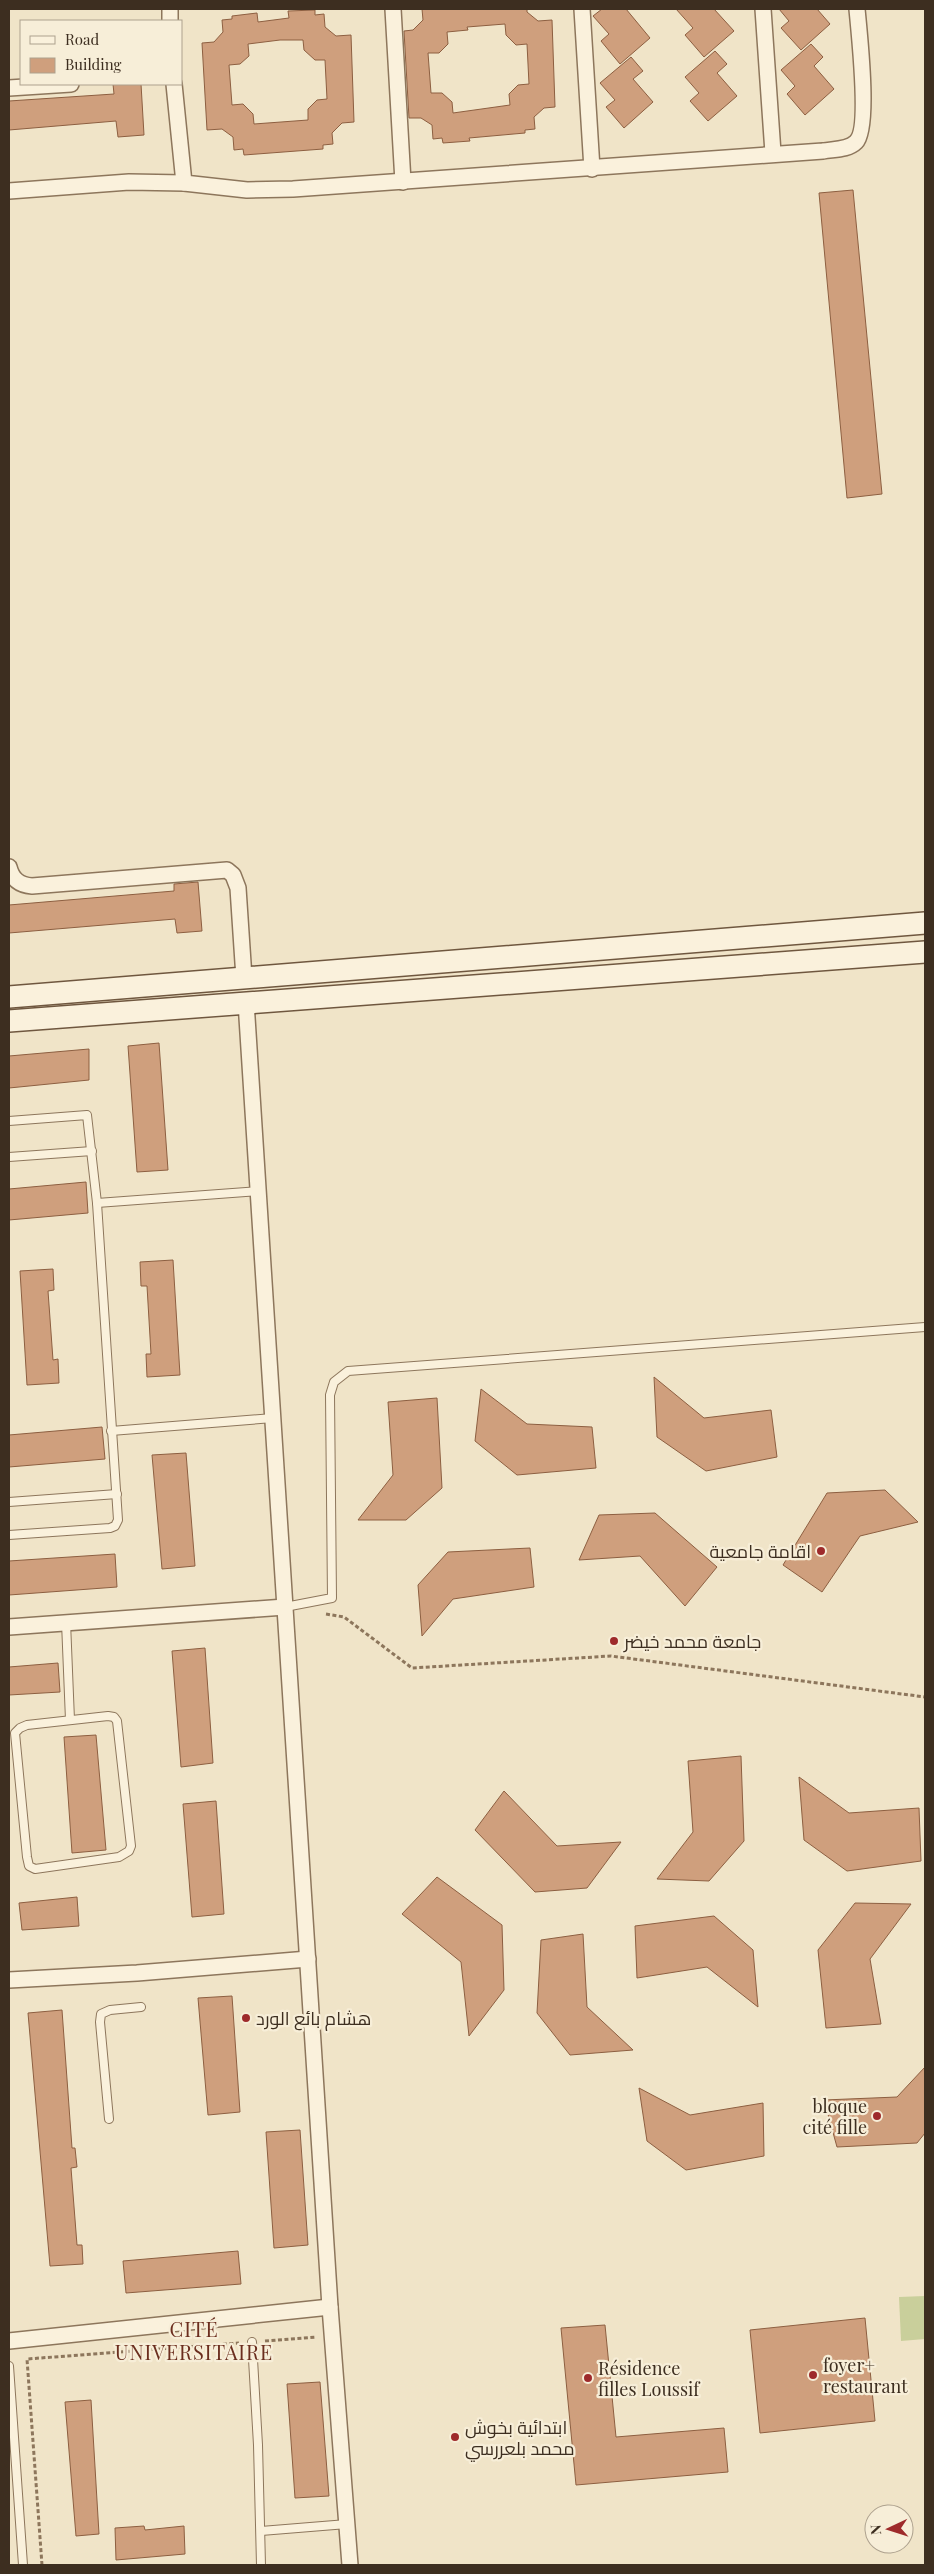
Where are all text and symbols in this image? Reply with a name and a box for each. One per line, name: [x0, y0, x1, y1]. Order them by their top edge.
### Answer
legend: [20, 20, 182, 85]
text: Road: [65, 29, 99, 49]
text: Building: [65, 54, 122, 74]
place label: اقامة جامعية: [709, 1539, 811, 1563]
marker: اقامة جامعية: [815, 1545, 827, 1557]
place label: جامعة محمد خيضر: [623, 1629, 761, 1653]
marker: جامعة محمد خيضر: [608, 1635, 620, 1647]
place label: هشام بائع الورد: [256, 2006, 371, 2031]
marker: هشام بائع الورد: [240, 2012, 252, 2024]
place label: bloque cité fille: [803, 2094, 867, 2139]
marker: bloque cité fille: [871, 2110, 883, 2122]
district label: CITÉ UNIVERSITAIRE: [115, 2315, 273, 2365]
place label: foyer+ restaurant: [823, 2353, 908, 2398]
place label: Résidence filles Loussif: [598, 2356, 701, 2401]
marker: foyer+ restaurant: [807, 2369, 819, 2381]
marker: Résidence filles Loussif: [582, 2372, 594, 2384]
place label: ابتدائية بخوش محمد بلعررسي: [465, 2415, 575, 2462]
marker: ابتدائية بخوش محمد بلعررسي: [449, 2431, 461, 2443]
north arrow: [864, 2504, 914, 2554]
text: N: [866, 2524, 885, 2536]

